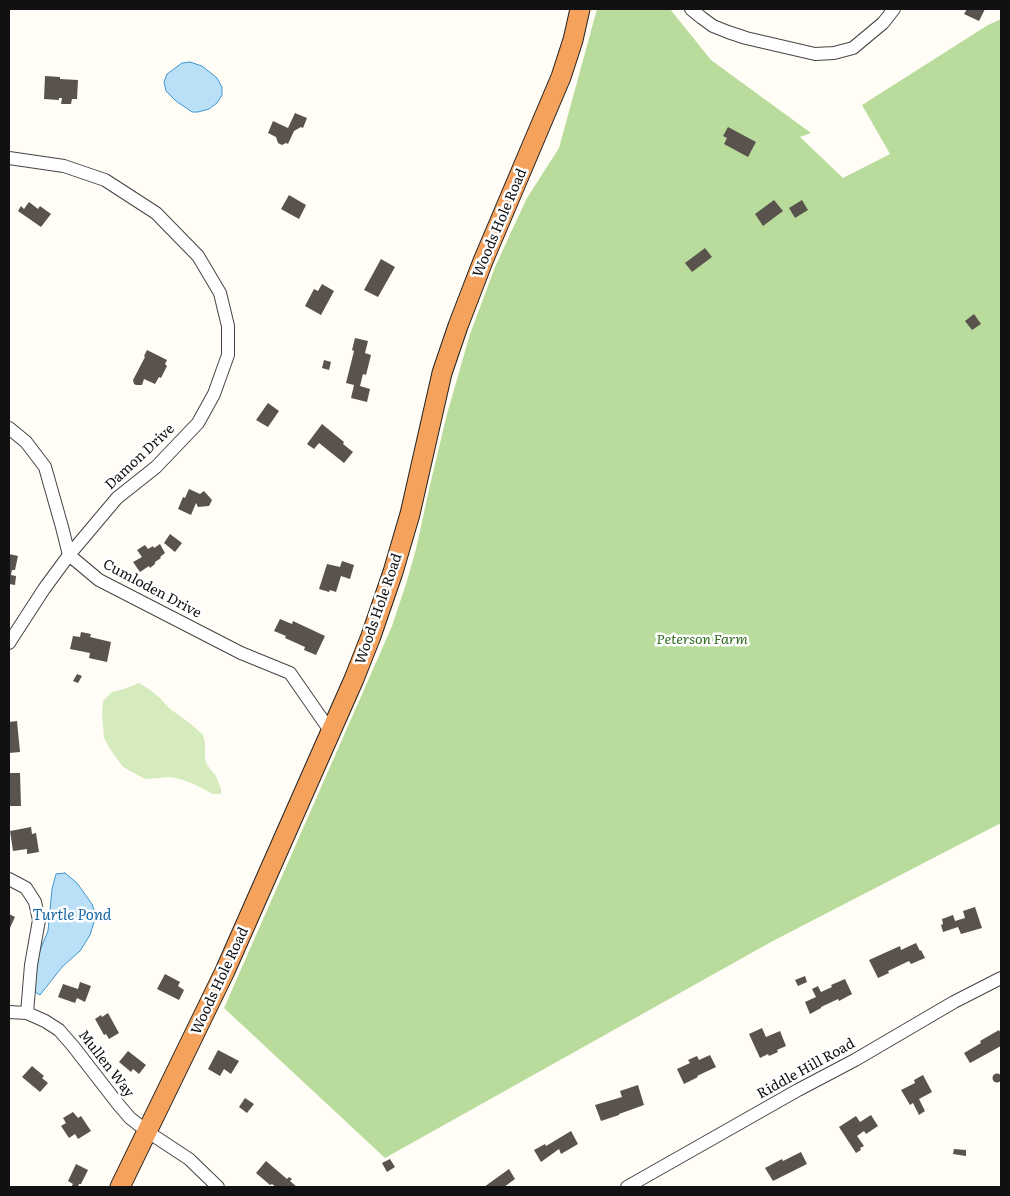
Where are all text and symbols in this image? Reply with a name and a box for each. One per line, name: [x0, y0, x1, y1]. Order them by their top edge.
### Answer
street label: Woods Hole Road: [470, 166, 530, 280]
street label: Damon Drive: [102, 421, 178, 493]
street label: Woods Hole Road: [352, 551, 406, 667]
street label: Cumloden Drive: [100, 556, 204, 622]
park label: Peterson Farm: [656, 632, 748, 648]
water label: Turtle Pond: [33, 907, 111, 925]
street label: Woods Hole Road: [188, 925, 252, 1037]
street label: Mullen Way: [75, 1027, 137, 1101]
street label: Riddle Hill Road: [754, 1035, 858, 1103]

